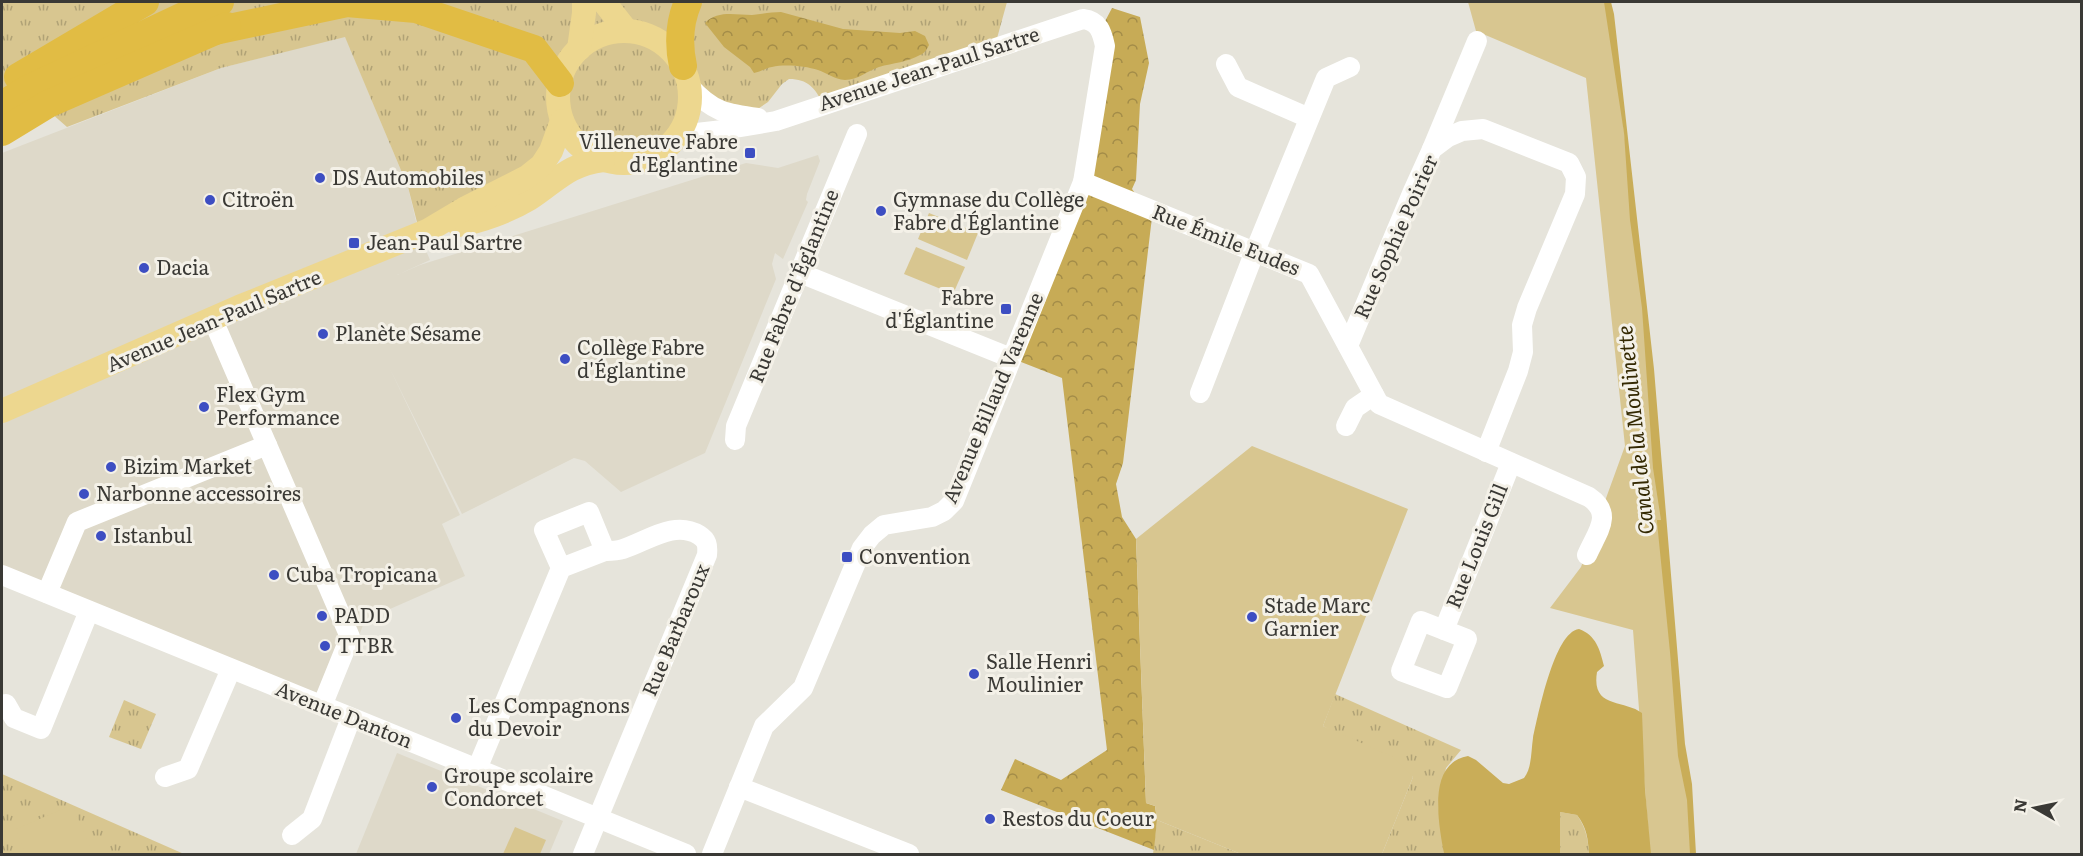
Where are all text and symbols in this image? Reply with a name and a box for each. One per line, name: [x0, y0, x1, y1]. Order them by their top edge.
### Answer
street label: Avenue Jean-Paul Sartre: [814, 17, 1043, 117]
place label: Villeneuve Fabre d'Eglantine: [579, 125, 738, 178]
marker: Villeneuve Fabre d'Eglantine: [743, 146, 757, 160]
street label: Rue Sophie Poirier: [1345, 149, 1444, 323]
place label: DS Automobiles: [332, 161, 484, 191]
marker: DS Automobiles: [313, 171, 327, 185]
place label: Citroën: [222, 183, 294, 213]
place label: Gymnase du Collège Fabre d'Églantine: [893, 183, 1084, 236]
street label: Rue Fabre d'Églantine: [740, 184, 845, 387]
marker: Citroën: [203, 193, 217, 207]
street label: Rue Émile Eudes: [1148, 195, 1305, 281]
marker: Gymnase du Collège Fabre d'Églantine: [874, 204, 888, 218]
place label: Jean-Paul Sartre: [366, 226, 522, 256]
marker: Jean-Paul Sartre: [347, 236, 361, 250]
place label: Dacia: [156, 251, 210, 281]
street label: Avenue Jean-Paul Sartre: [101, 260, 325, 378]
marker: Dacia: [137, 261, 151, 275]
place label: Fabre d'Églantine: [885, 281, 994, 334]
street label: Avenue Billaud Varenne: [933, 287, 1049, 507]
marker: Fabre d'Églantine: [999, 302, 1013, 316]
place label: Planète Sésame: [335, 317, 481, 347]
water label: Canal de la Moulinette: [1607, 324, 1660, 536]
marker: Planète Sésame: [316, 327, 330, 341]
place label: Collège Fabre d'Églantine: [577, 331, 704, 384]
marker: Collège Fabre d'Églantine: [558, 352, 572, 366]
place label: Flex Gym Performance: [216, 378, 340, 431]
marker: Flex Gym Performance: [197, 400, 211, 414]
place label: Bizim Market: [123, 450, 252, 480]
marker: Bizim Market: [104, 460, 118, 474]
place label: Narbonne accessoires: [96, 477, 301, 507]
street label: Rue Louis Gill: [1436, 478, 1514, 612]
marker: Narbonne accessoires: [77, 487, 91, 501]
place label: Istanbul: [113, 519, 193, 549]
marker: Istanbul: [94, 529, 108, 543]
place label: Convention: [859, 540, 971, 570]
marker: Convention: [840, 550, 854, 564]
place label: Cuba Tropicana: [286, 558, 438, 588]
street label: Rue Barbaroux: [633, 558, 716, 700]
marker: Cuba Tropicana: [267, 568, 281, 582]
place label: Stade Marc Garnier: [1264, 589, 1370, 642]
place label: PADD: [334, 599, 390, 629]
marker: PADD: [315, 609, 329, 623]
marker: Stade Marc Garnier: [1245, 610, 1259, 624]
place label: TTBR: [337, 629, 394, 659]
marker: TTBR: [318, 639, 332, 653]
place label: Salle Henri Moulinier: [986, 645, 1092, 698]
marker: Salle Henri Moulinier: [967, 667, 981, 681]
street label: Avenue Danton: [272, 672, 418, 754]
place label: Les Compagnons du Devoir: [468, 689, 630, 742]
marker: Les Compagnons du Devoir: [449, 711, 463, 725]
place label: Groupe scolaire Condorcet: [444, 759, 593, 812]
north arrow: [2005, 778, 2065, 838]
marker: Groupe scolaire Condorcet: [425, 780, 439, 794]
text: N: [2006, 797, 2032, 814]
place label: Restos du Coeur: [1002, 802, 1155, 832]
marker: Restos du Coeur: [983, 812, 997, 826]

